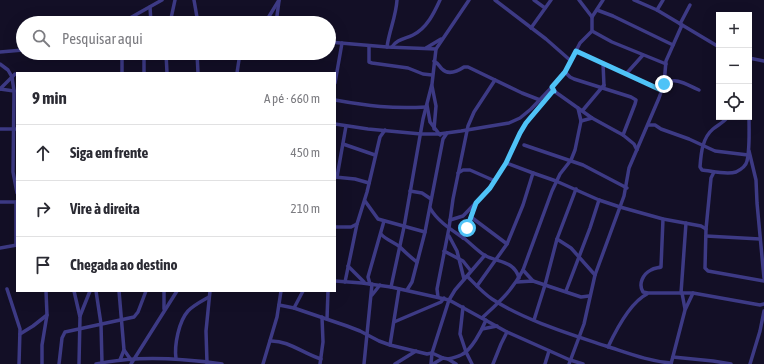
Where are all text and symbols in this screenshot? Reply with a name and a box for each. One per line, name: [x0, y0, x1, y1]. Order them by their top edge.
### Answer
map controls: [716, 12, 752, 120]
button: +: [716, 12, 752, 48]
search box: [16, 16, 336, 60]
icon: search: [30, 27, 52, 49]
text: Pesquisar aqui: [62, 30, 143, 47]
button: −: [716, 48, 752, 84]
route end: [655, 75, 673, 93]
button: locate: [716, 84, 752, 120]
text: 9 min: [32, 88, 67, 108]
text: A pé · 660 m: [264, 91, 320, 106]
icon: ahead: [32, 142, 54, 164]
text: Siga em frente: [70, 144, 148, 161]
text: 450 m: [291, 145, 320, 160]
icon: right: [32, 198, 54, 220]
text: Vire à direita: [70, 200, 140, 217]
text: 210 m: [291, 201, 320, 216]
route start: [458, 219, 476, 237]
icon: arrive: [32, 254, 54, 276]
text: Chegada ao destino: [70, 256, 178, 273]

